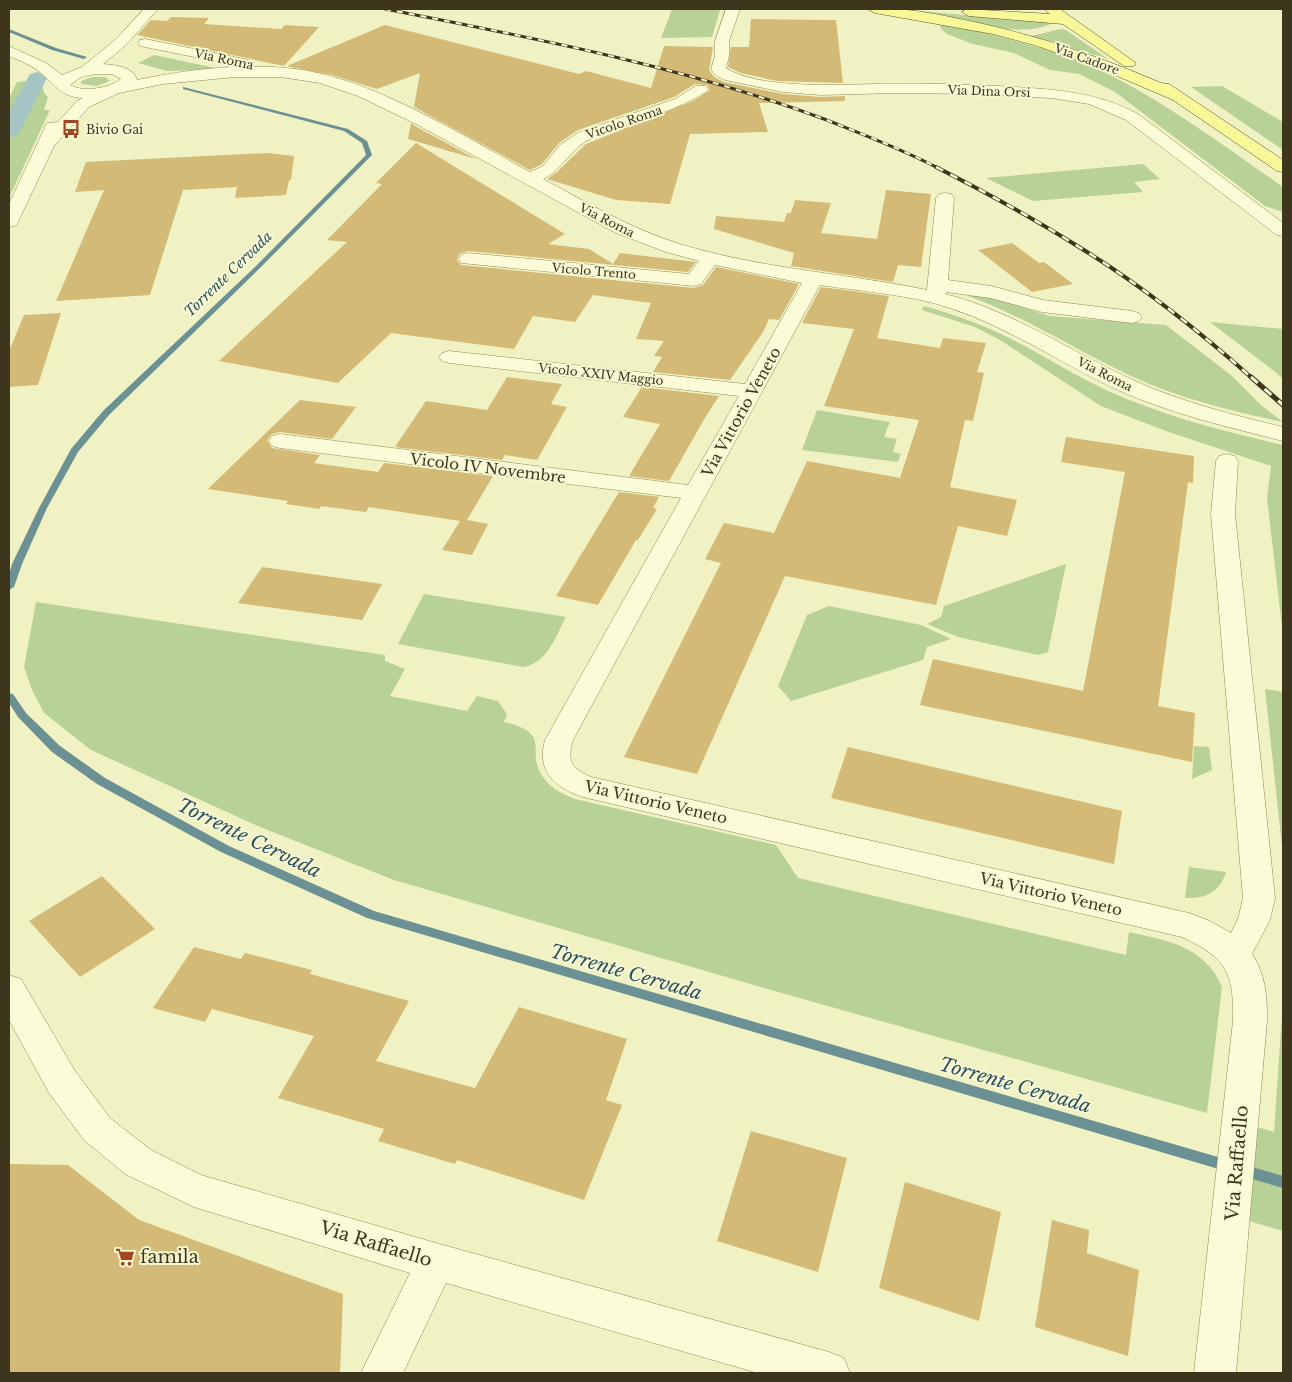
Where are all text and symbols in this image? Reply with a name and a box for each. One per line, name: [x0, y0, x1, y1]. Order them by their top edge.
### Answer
street label: Via Cadore: [1052, 40, 1122, 78]
street label: Via Roma: [192, 45, 255, 73]
street label: Via Dina Orsi: [946, 82, 1031, 100]
street label: Vicolo Roma: [583, 102, 664, 142]
bus stop icon: Bivio Gai: [60, 118, 82, 140]
place label: Bivio Gai: [86, 122, 143, 137]
street label: Via Roma: [576, 199, 637, 240]
water label: Torrente Cervada: [180, 227, 276, 321]
street label: Vicolo Trento: [550, 260, 637, 282]
street label: Via Vittorio Veneto: [697, 343, 785, 481]
street label: Via Roma: [1074, 353, 1135, 394]
street label: Vicolo XXIV Maggio: [537, 360, 664, 388]
street label: Vicolo IV Novembre: [408, 449, 567, 487]
street label: Via Vittorio Veneto: [582, 776, 729, 828]
water label: Torrente Cervada: [173, 793, 325, 883]
street label: Via Vittorio Veneto: [977, 868, 1124, 920]
water label: Torrente Cervada: [547, 939, 705, 1005]
water label: Torrente Cervada: [936, 1052, 1094, 1118]
street label: Via Raffaello: [1221, 1104, 1253, 1223]
street label: Via Raffaello: [316, 1216, 435, 1271]
supermarket icon: famila: [114, 1246, 136, 1268]
place label: famila: [140, 1246, 199, 1268]

